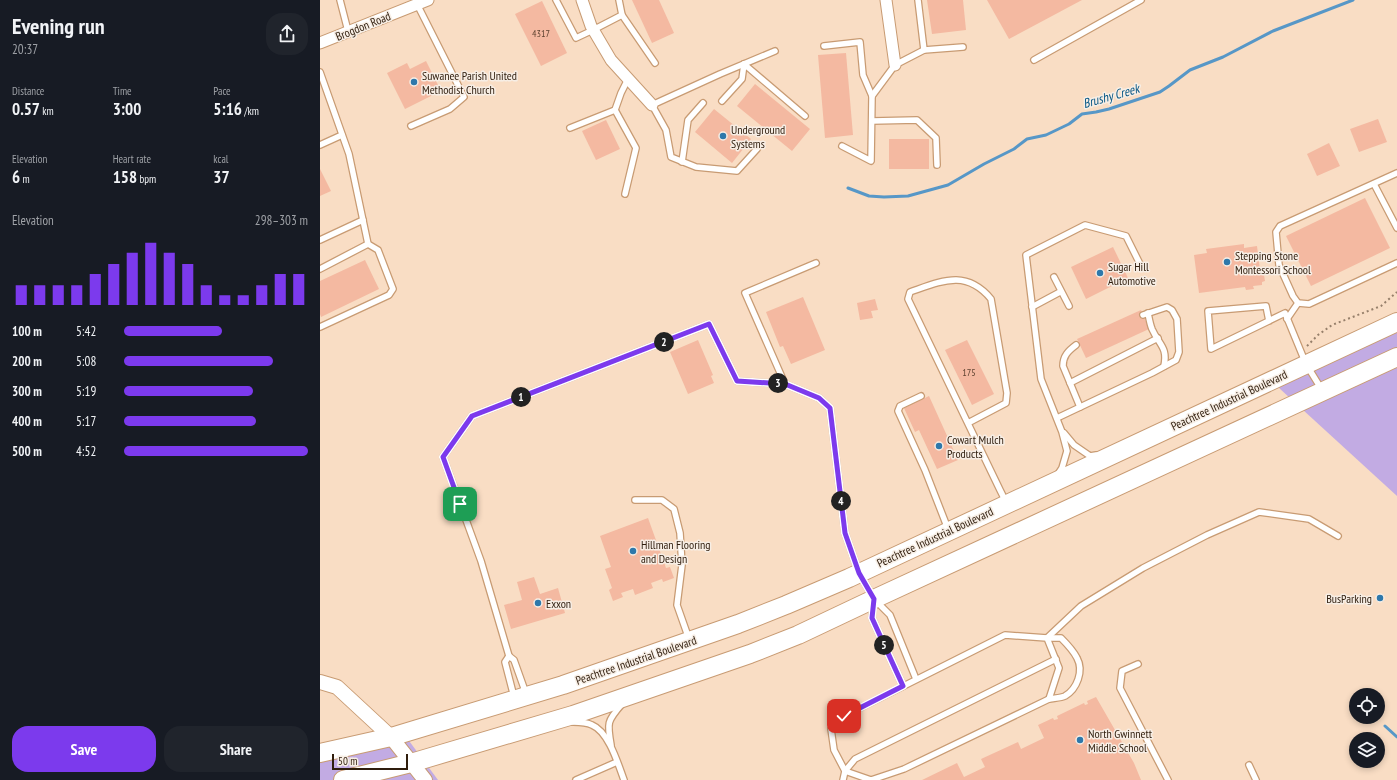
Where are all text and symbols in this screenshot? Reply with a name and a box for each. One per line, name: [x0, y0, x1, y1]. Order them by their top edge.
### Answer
street label: Brogdon Road: [333, 8, 393, 44]
text: Evening run: [12, 12, 105, 40]
button: share: [266, 13, 308, 55]
house number: 4317: [532, 27, 550, 40]
text: 20:37: [12, 41, 38, 58]
place label: Suwanee Parish United Methodist Church: [422, 68, 517, 97]
marker: Suwanee Parish United Methodist Church: [409, 77, 419, 87]
water label: Brushy Creek: [1081, 79, 1143, 112]
text: Distance: [12, 84, 44, 98]
text: Time: [113, 84, 132, 98]
text: Pace: [213, 84, 231, 98]
text: 0.57: [12, 98, 40, 120]
text: 3:00: [113, 98, 141, 120]
text: 5:16: [213, 98, 242, 120]
text: km: [40, 104, 54, 118]
text: /km: [242, 104, 259, 118]
place label: Underground Systems: [731, 122, 785, 151]
marker: Underground Systems: [718, 131, 728, 141]
text: Elevation: [12, 152, 47, 166]
text: Heart rate: [113, 152, 151, 166]
text: kcal: [213, 152, 228, 166]
text: 6: [12, 166, 20, 188]
text: 158: [113, 166, 137, 188]
text: 37: [213, 166, 230, 188]
text: m: [20, 172, 30, 186]
text: bpm: [137, 172, 156, 186]
text: Elevation: [12, 212, 54, 229]
text: 298–303 m: [255, 212, 308, 229]
place label: Stepping Stone Montessori School: [1235, 248, 1311, 277]
marker: Stepping Stone Montessori School: [1222, 257, 1232, 267]
place label: Sugar Hill Automotive: [1108, 259, 1156, 288]
marker: Sugar Hill Automotive: [1095, 268, 1105, 278]
text: 100 m: [12, 323, 42, 340]
text: 5:42: [76, 323, 96, 340]
pin: 2: [654, 332, 674, 352]
text: 2: [661, 335, 667, 349]
text: 200 m: [12, 353, 42, 370]
text: 5:08: [76, 353, 96, 370]
house number: 175: [962, 366, 976, 379]
street label: Peachtree Industrial Boulevard: [1168, 366, 1290, 434]
pin: 3: [768, 373, 788, 393]
text: 3: [775, 376, 781, 390]
text: 300 m: [12, 383, 42, 400]
text: 5:19: [76, 383, 96, 400]
pin: 1: [511, 387, 531, 407]
text: 1: [518, 390, 524, 404]
text: 400 m: [12, 413, 42, 430]
text: 5:17: [76, 413, 96, 430]
place label: Cowart Mulch Products: [947, 432, 1004, 461]
marker: Cowart Mulch Products: [934, 441, 944, 451]
text: 500 m: [12, 443, 42, 460]
text: 4:52: [76, 443, 96, 460]
pin: [443, 487, 477, 521]
pin: 4: [831, 491, 851, 511]
icon: arrive: [449, 493, 471, 515]
text: 4: [838, 494, 844, 508]
street label: Peachtree Industrial Boulevard: [874, 503, 996, 571]
place label: Hillman Flooring and Design: [641, 537, 711, 566]
marker: Hillman Flooring and Design: [628, 546, 638, 556]
place label: BusParking: [1326, 591, 1372, 606]
marker: BusParking: [1375, 593, 1385, 603]
place label: Exxon: [546, 596, 571, 611]
marker: Exxon: [533, 598, 543, 608]
street label: Peachtree Industrial Boulevard: [574, 632, 698, 688]
pin: 5: [874, 635, 894, 655]
text: 5: [881, 638, 887, 652]
map controls: [1349, 688, 1385, 768]
button: locate: [1349, 688, 1385, 724]
pin: [827, 699, 861, 733]
icon: check: [833, 705, 855, 727]
button: Save: [12, 726, 156, 772]
button: Share: [164, 726, 308, 772]
place label: North Gwinnett Middle School: [1088, 726, 1153, 755]
button: layers: [1349, 732, 1385, 768]
marker: North Gwinnett Middle School: [1075, 735, 1085, 745]
scale bar: [332, 752, 408, 771]
text: 50 m: [338, 754, 357, 768]

